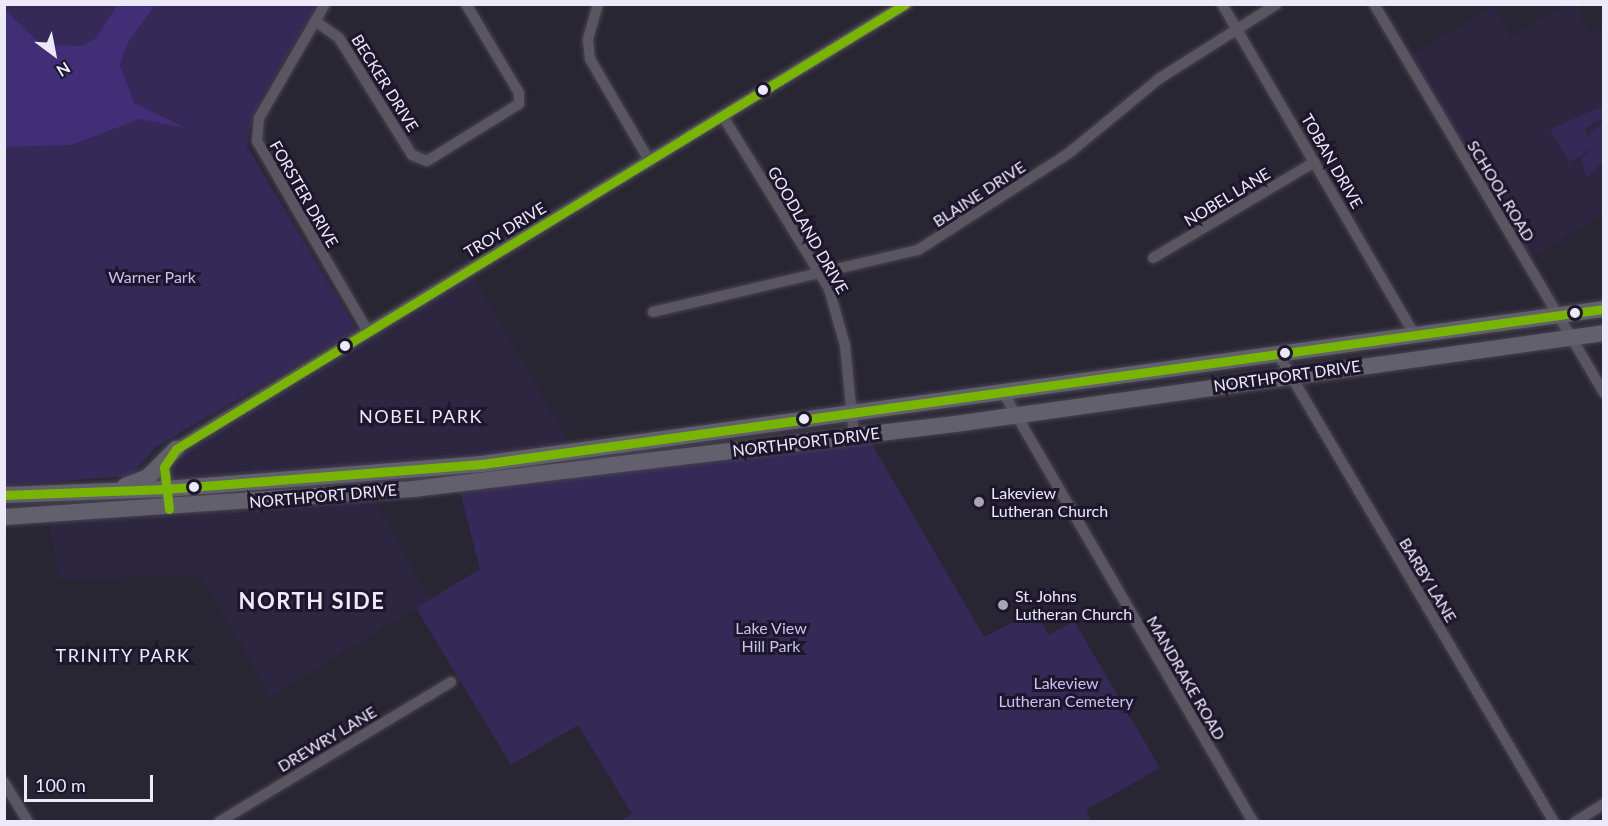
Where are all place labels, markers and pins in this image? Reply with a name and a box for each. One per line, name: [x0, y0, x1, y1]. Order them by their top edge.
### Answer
unlabelled marker: [757, 84, 769, 96]
unlabelled marker: [1569, 307, 1581, 319]
unlabelled marker: [339, 340, 351, 352]
unlabelled marker: [1279, 347, 1291, 359]
unlabelled marker: [798, 413, 810, 425]
unlabelled marker: [188, 481, 200, 493]
place label: Lakeview Lutheran Church: [991, 483, 1108, 521]
marker: Lakeview Lutheran Church: [972, 495, 986, 509]
place label: St. Johns Lutheran Church: [1015, 586, 1132, 624]
marker: St. Johns Lutheran Church: [996, 598, 1010, 612]

